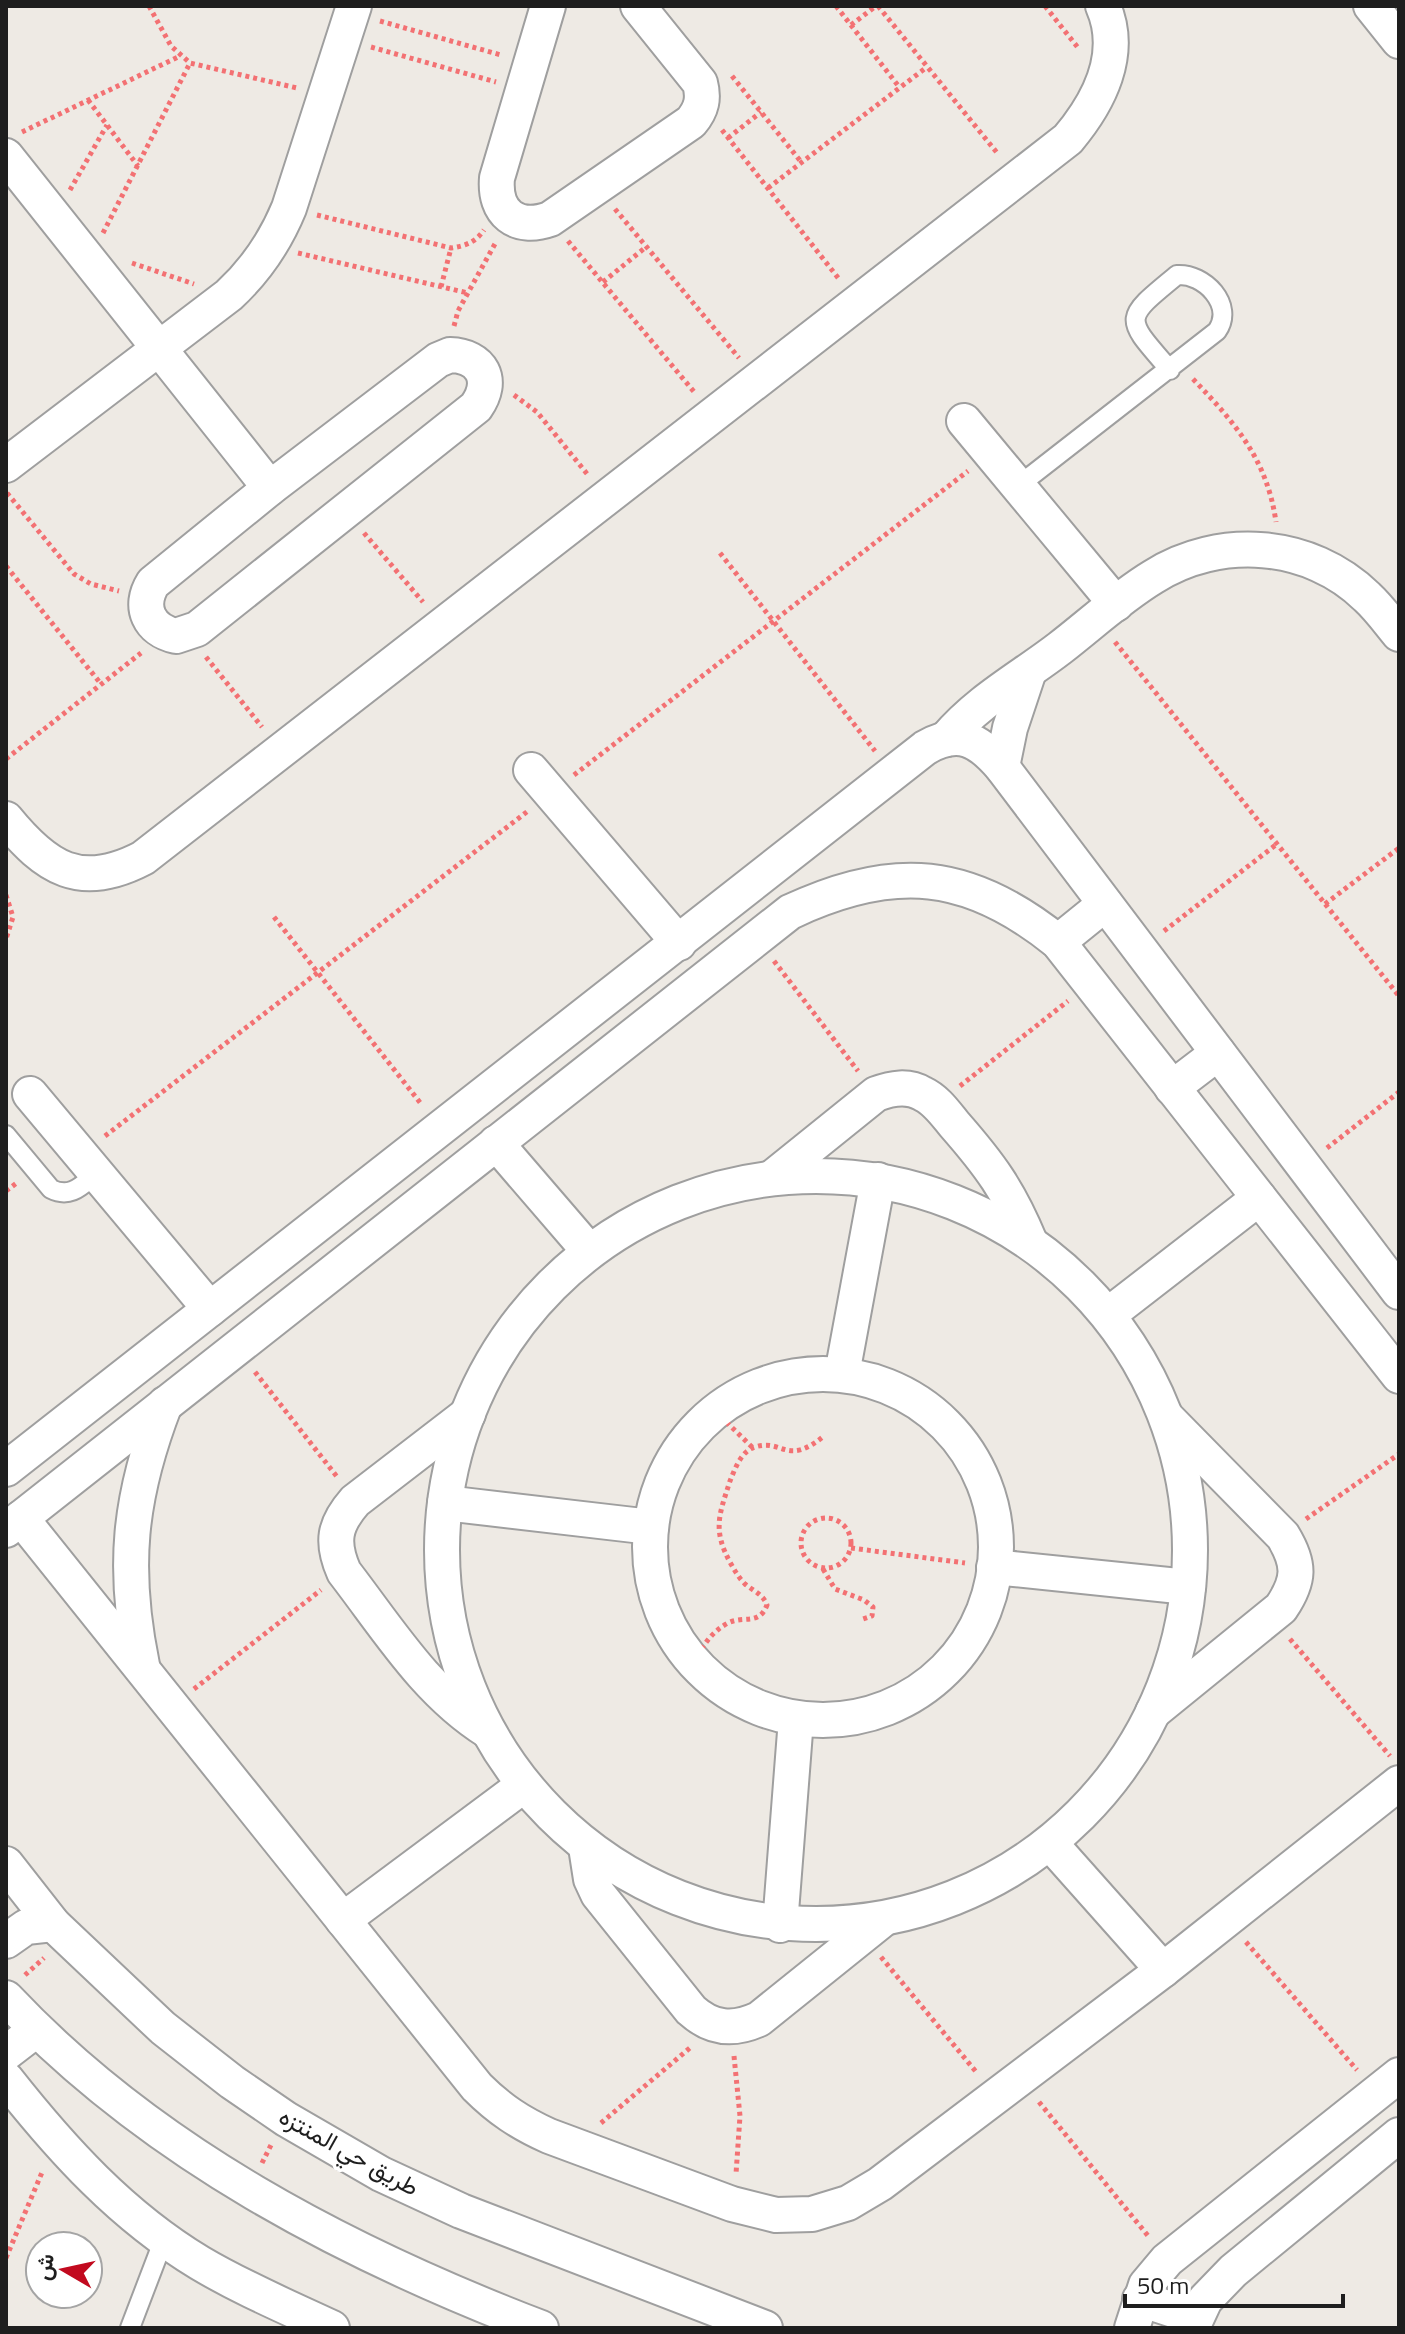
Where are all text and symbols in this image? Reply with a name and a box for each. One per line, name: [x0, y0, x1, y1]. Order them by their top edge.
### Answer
street label: طريق حي المنتزه: [272, 2098, 426, 2206]
north arrow: [24, 2230, 104, 2310]
text: ش: [25, 2251, 63, 2283]
scale bar: [1125, 2258, 1343, 2308]
text: 50 m: [1137, 2267, 1189, 2303]

